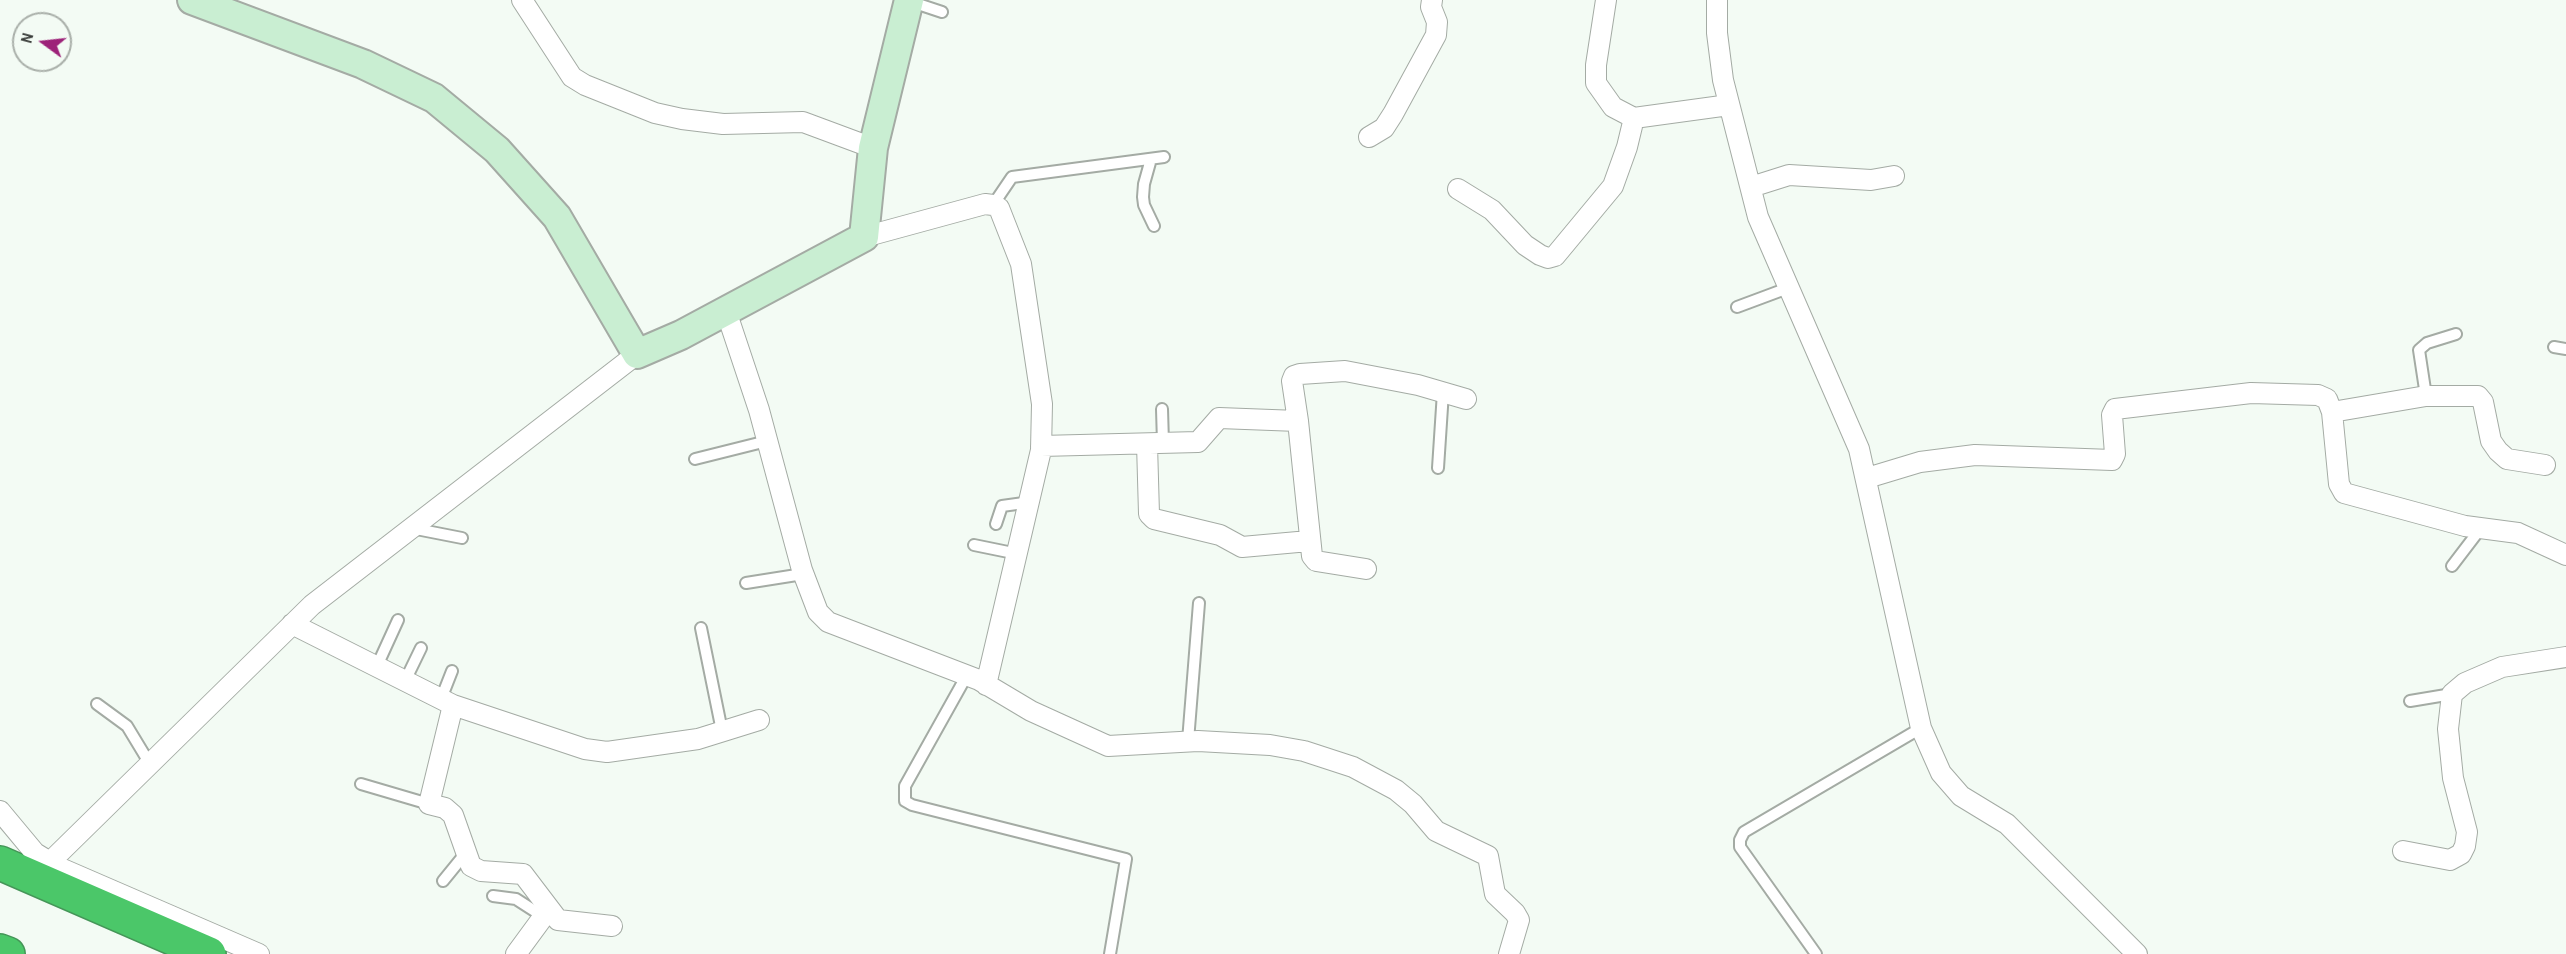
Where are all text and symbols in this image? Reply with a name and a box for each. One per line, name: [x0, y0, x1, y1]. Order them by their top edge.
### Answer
north arrow: [12, 12, 72, 72]
text: N: [15, 30, 38, 45]

